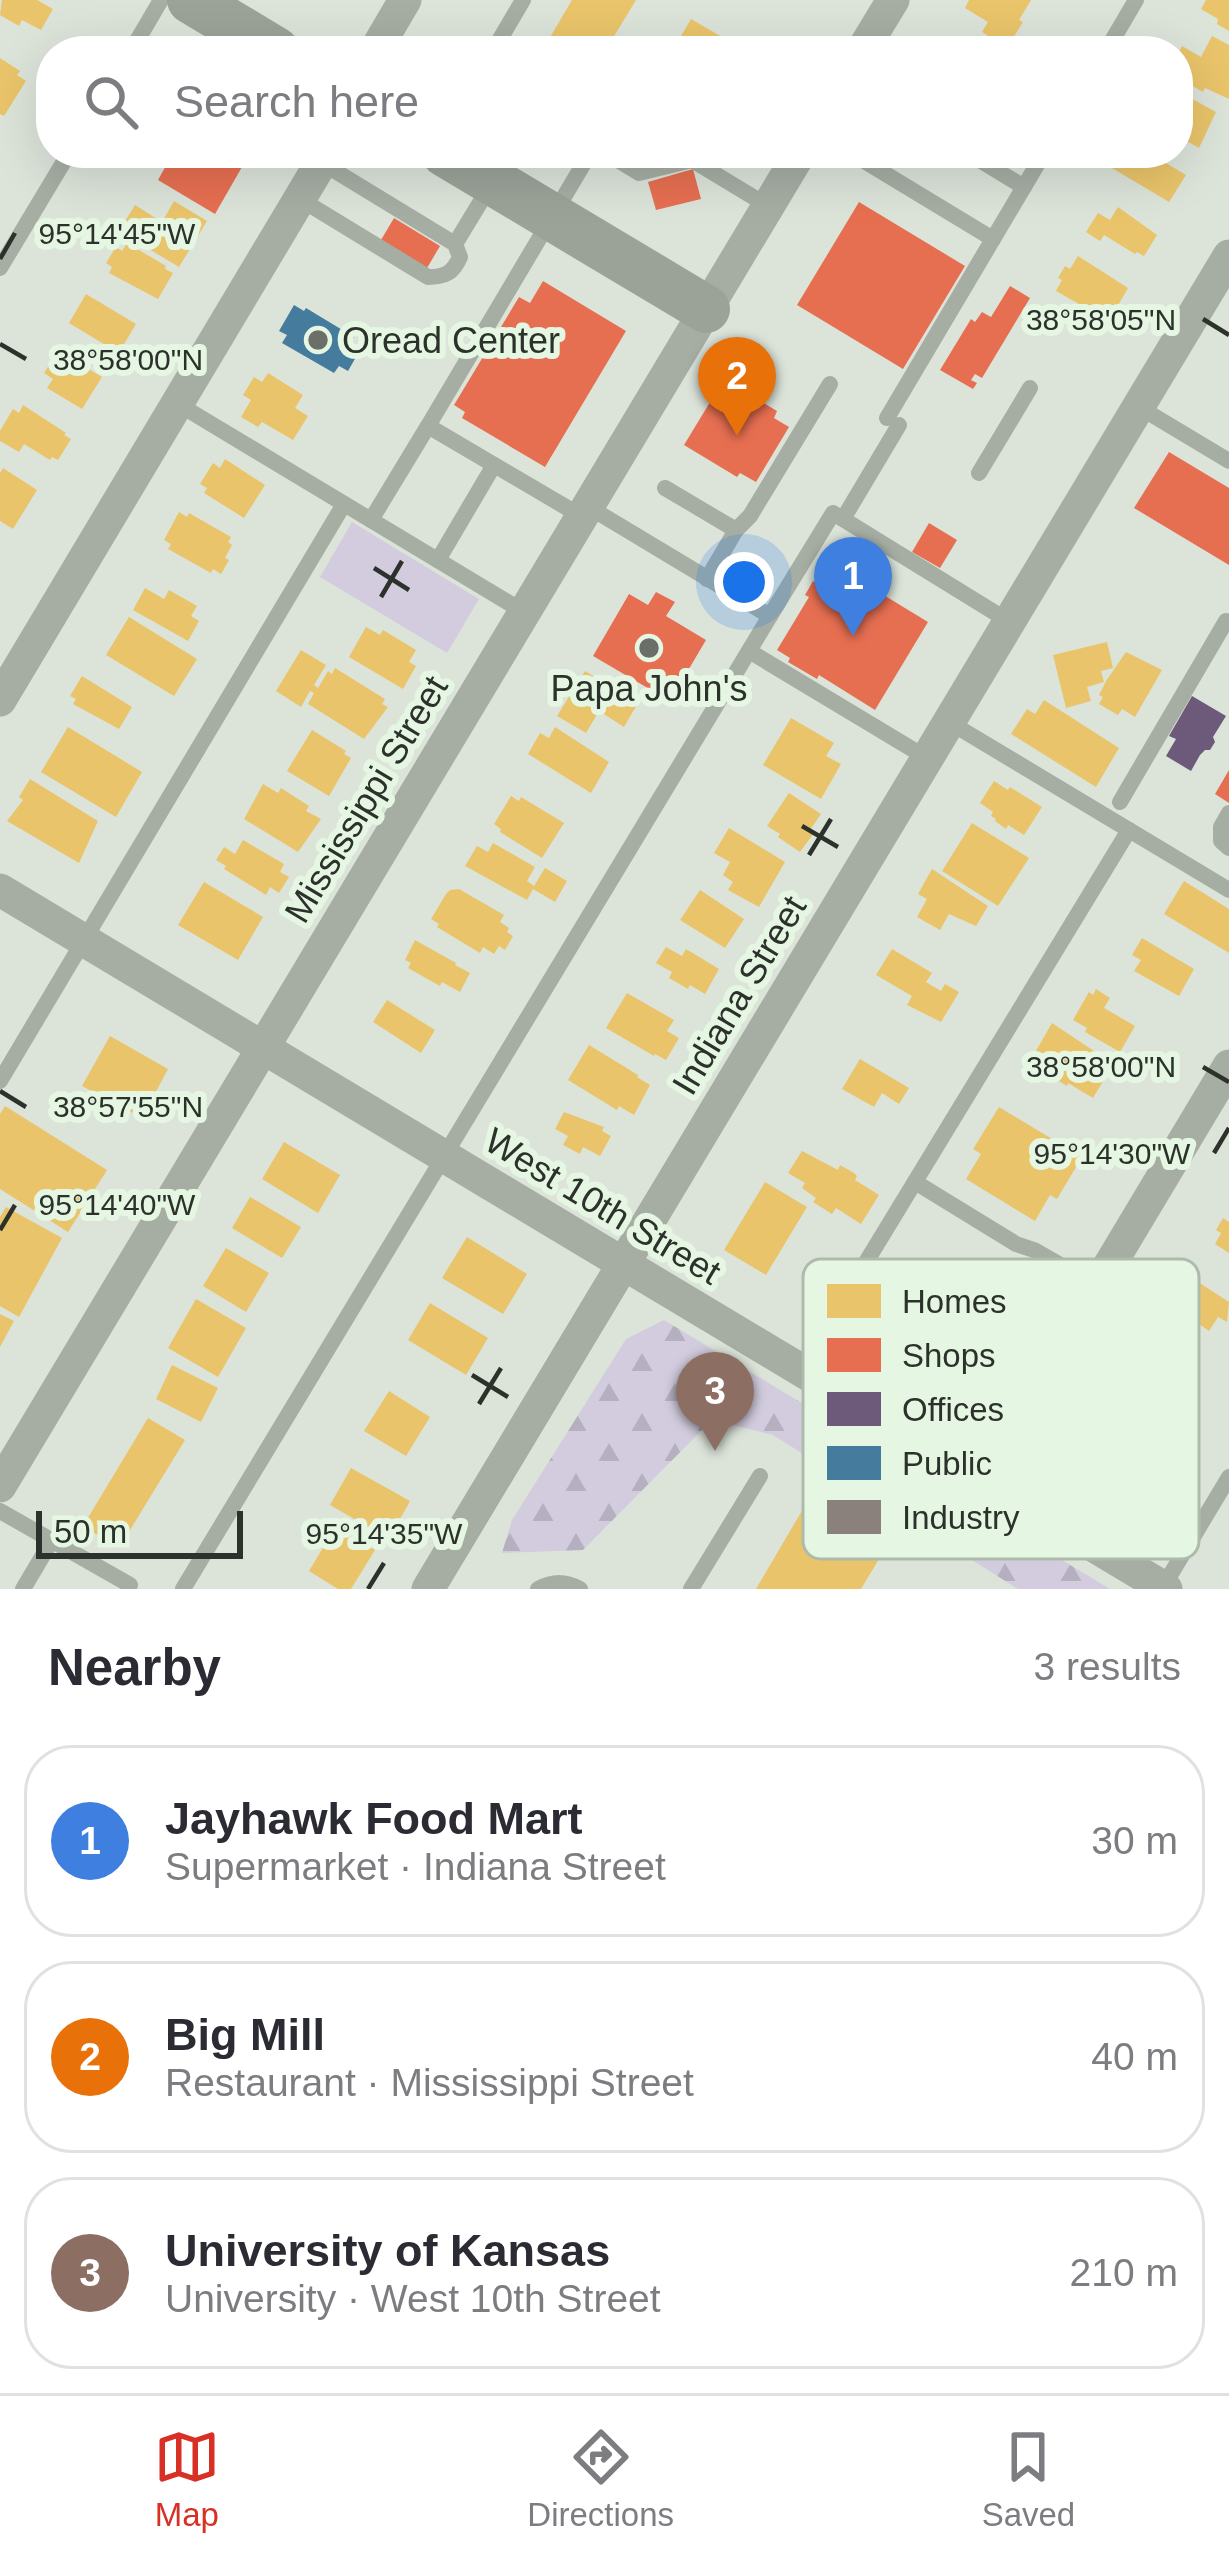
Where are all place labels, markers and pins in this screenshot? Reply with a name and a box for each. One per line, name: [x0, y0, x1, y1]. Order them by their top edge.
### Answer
place label: Oread Center: [342, 320, 560, 361]
marker: Oread Center: [305, 327, 331, 353]
pin: 2: [698, 337, 776, 436]
pin: 1: [814, 537, 892, 636]
marker: Papa John's: [636, 635, 662, 661]
place label: Papa John's: [550, 668, 748, 709]
pin: 3: [676, 1352, 754, 1451]

